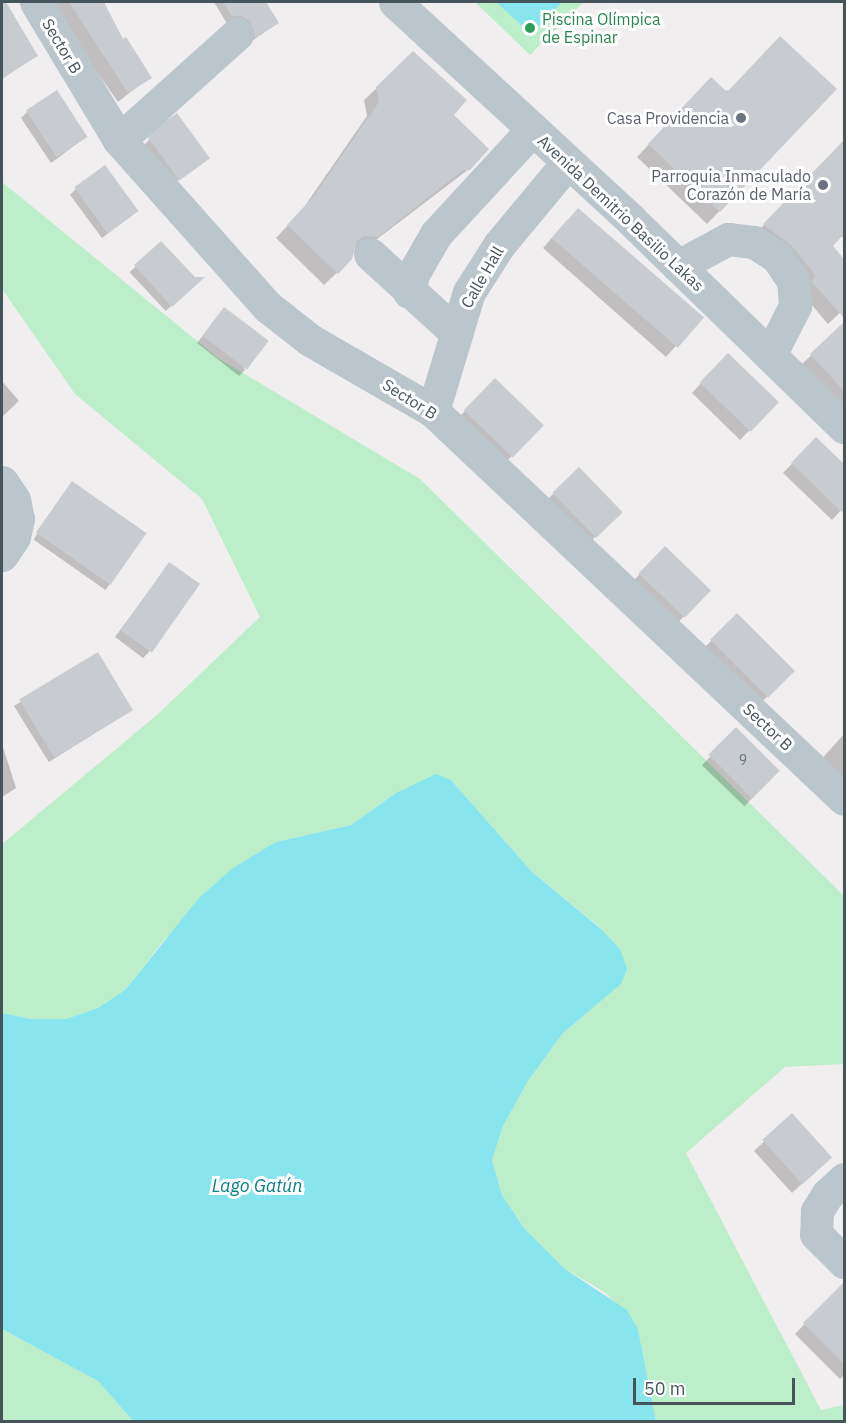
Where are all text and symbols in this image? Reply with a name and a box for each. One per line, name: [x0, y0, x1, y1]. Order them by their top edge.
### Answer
place label: Piscina Olímpica de Espinar: [542, 9, 660, 47]
street label: Sector B: [38, 15, 86, 77]
marker: Piscina Olímpica de Espinar: [523, 21, 537, 35]
place label: Casa Providencia: [607, 108, 729, 128]
marker: Casa Providencia: [734, 111, 748, 125]
street label: Avenida Demitrio Basilio Lakas: [534, 131, 708, 295]
place label: Parroquia Inmaculado Corazón de María: [651, 166, 811, 204]
marker: Parroquia Inmaculado Corazón de María: [816, 178, 830, 192]
street label: Calle Hall: [457, 243, 507, 311]
street label: Sector B: [379, 375, 441, 423]
street label: Sector B: [739, 699, 797, 755]
house number: 9: [739, 752, 747, 768]
water label: Lago Gatún: [212, 1175, 302, 1197]
scale bar: [636, 1366, 798, 1404]
text: 50 m: [644, 1377, 686, 1400]

